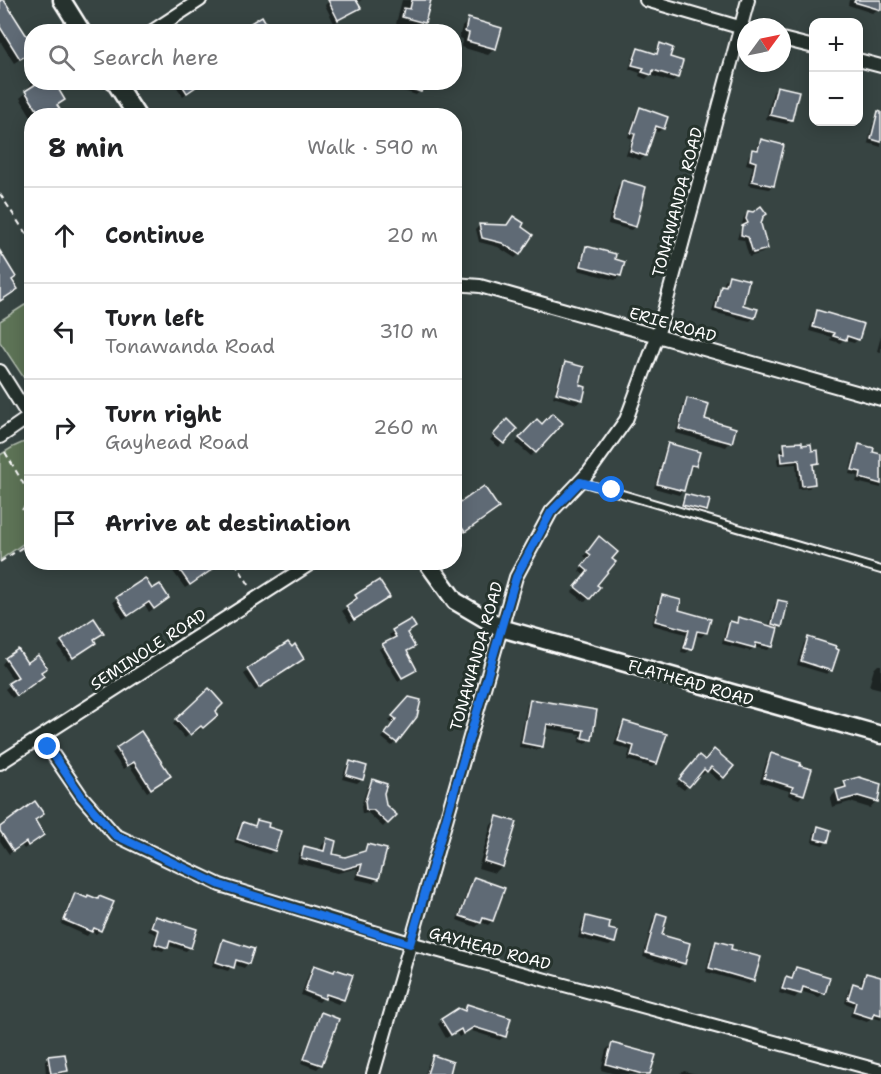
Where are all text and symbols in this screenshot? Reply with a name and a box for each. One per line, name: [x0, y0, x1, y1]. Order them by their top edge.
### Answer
north arrow: [737, 18, 791, 72]
map controls: [809, 18, 863, 126]
button: +: [809, 18, 863, 72]
search box: [24, 24, 462, 90]
icon: search: [45, 41, 78, 74]
text: Search here: [93, 43, 219, 72]
button: −: [809, 72, 863, 126]
street label: TONAWANDA ROAD: [647, 125, 708, 279]
text: 8 min: [48, 130, 124, 165]
text: Walk · 590 m: [307, 134, 438, 160]
icon: ahead: [48, 219, 81, 252]
text: Continue: [105, 221, 205, 250]
text: 20 m: [387, 222, 438, 248]
street label: ERIE ROAD: [627, 302, 719, 347]
text: Turn left: [105, 304, 204, 333]
icon: left: [48, 315, 81, 348]
text: 310 m: [379, 318, 438, 344]
text: Tonawanda Road: [105, 333, 275, 359]
text: Turn right: [105, 400, 222, 429]
icon: right: [48, 411, 81, 444]
text: 260 m: [373, 414, 438, 440]
text: Gayhead Road: [105, 429, 249, 455]
route start: [598, 476, 624, 502]
icon: arrive: [48, 507, 81, 540]
text: Arrive at destination: [105, 509, 351, 538]
street label: TONAWANDA ROAD: [445, 579, 508, 733]
street label: SEMINOLE ROAD: [86, 604, 210, 695]
street label: FLATHEAD ROAD: [626, 655, 756, 710]
route end: [34, 733, 60, 759]
street label: GAYHEAD ROAD: [427, 922, 553, 975]

